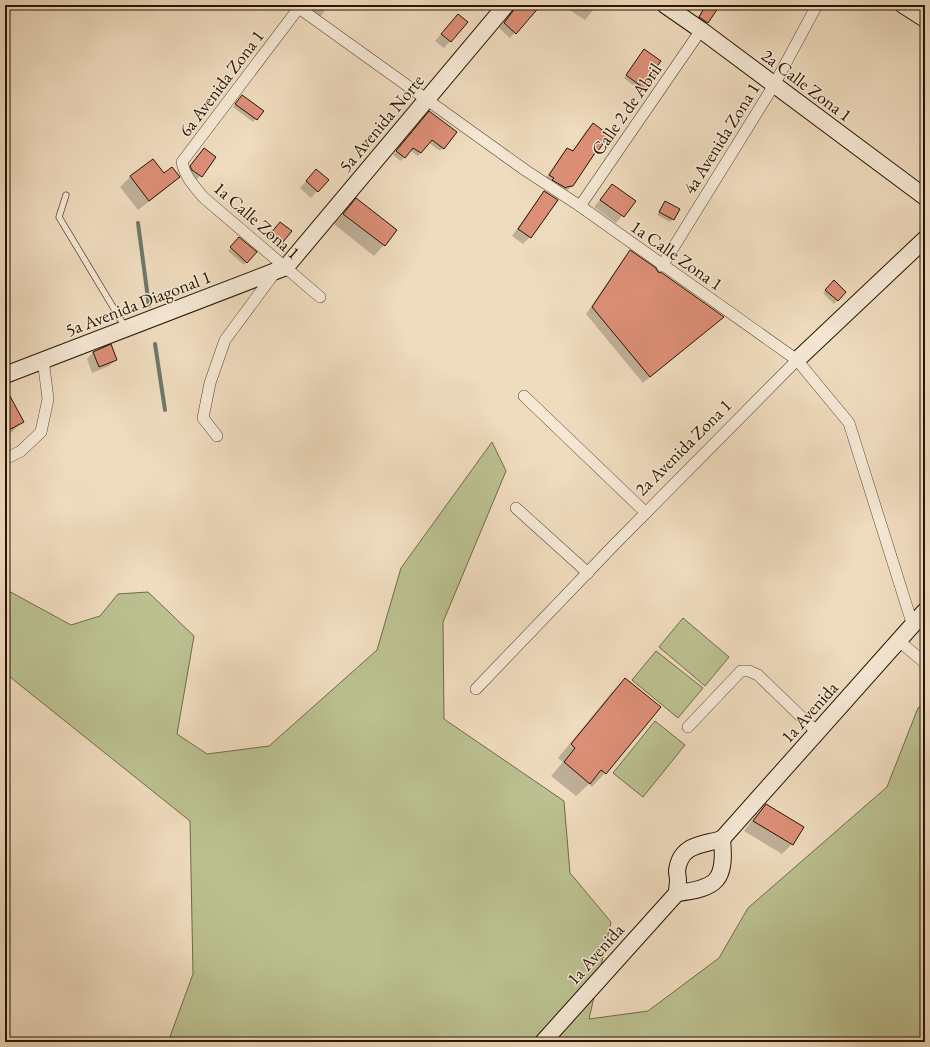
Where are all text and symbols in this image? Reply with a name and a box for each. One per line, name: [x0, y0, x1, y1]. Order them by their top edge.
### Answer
street label: 6a Avenida Zona 1: [173, 25, 269, 141]
street label: 2a Calle Zona 1: [757, 44, 857, 126]
street label: Calle 2 de Abril: [586, 58, 666, 160]
street label: 5a Avenida Norte: [333, 69, 429, 177]
street label: 4a Avenida Zona 1: [677, 78, 765, 198]
street label: 1a Calle Zona 1: [209, 176, 305, 264]
street label: 1a Calle Zona 1: [626, 215, 728, 295]
street label: 5a Avenida Diagonal 1: [62, 265, 214, 341]
street label: 2a Avenida Zona 1: [630, 394, 736, 500]
street label: 1a Avenida: [775, 676, 843, 748]
street label: 1a Avenida: [561, 918, 629, 990]

